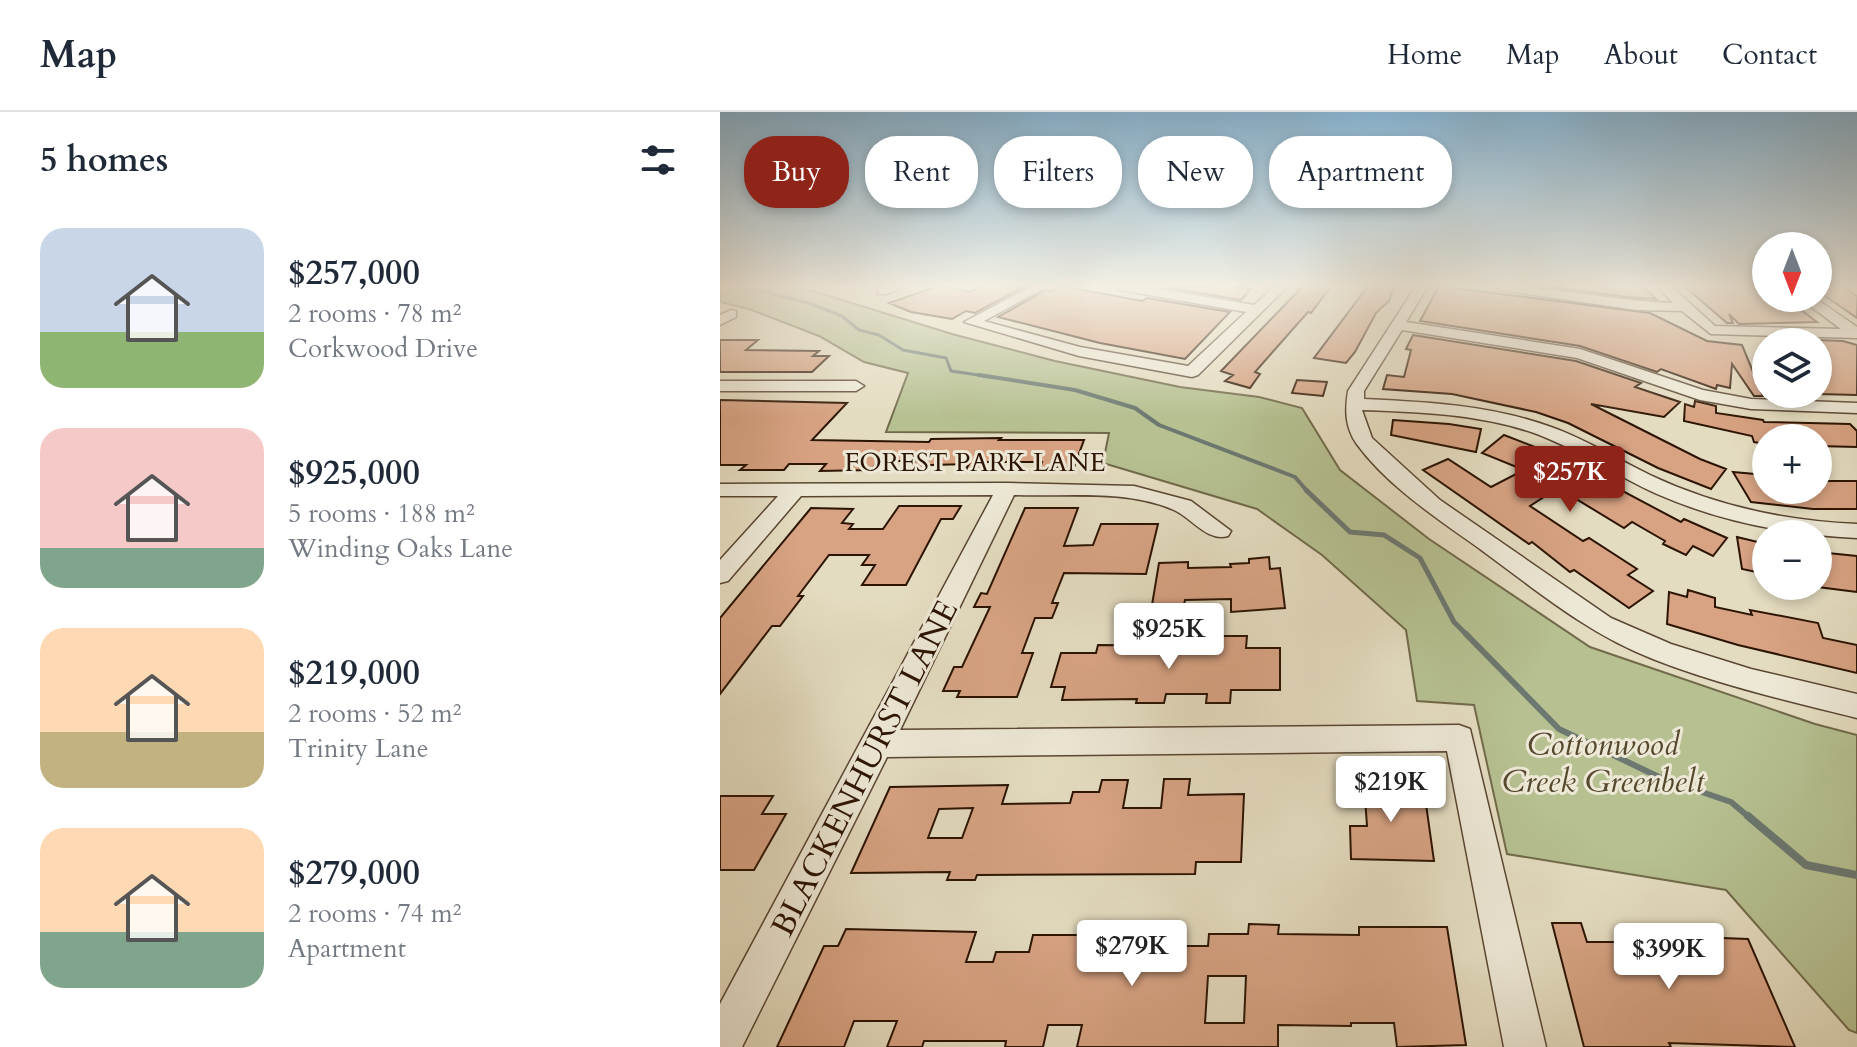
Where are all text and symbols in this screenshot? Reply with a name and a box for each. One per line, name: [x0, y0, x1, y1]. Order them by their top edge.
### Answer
text: Map: [40, 29, 117, 81]
text: Home: [1387, 36, 1462, 74]
text: Map: [1506, 36, 1560, 74]
text: About: [1604, 36, 1678, 74]
text: Contact: [1722, 36, 1817, 74]
chip: Buy: [744, 136, 849, 208]
chip: Rent: [865, 136, 978, 208]
chip: Filters: [994, 136, 1122, 208]
chip: New: [1138, 136, 1253, 208]
chip: Apartment: [1269, 136, 1452, 208]
text: 5 homes: [40, 137, 168, 183]
icon: filters: [636, 138, 680, 182]
north arrow: [1752, 232, 1832, 312]
map controls: [1752, 232, 1832, 600]
text: $257,000: [288, 250, 420, 296]
icon: home: [104, 260, 200, 356]
text: 2 rooms · 78 m²: [288, 296, 461, 331]
button: layers: [1752, 328, 1832, 408]
text: Corkwood Drive: [288, 331, 478, 366]
button: +: [1752, 424, 1832, 504]
street label: FOREST PARK LANE: [844, 445, 1106, 480]
pin: $257K: [1514, 446, 1626, 514]
text: $925,000: [288, 450, 420, 496]
text: $257K: [1533, 454, 1607, 489]
icon: home: [104, 460, 200, 556]
text: 5 rooms · 188 m²: [288, 496, 475, 531]
button: −: [1752, 520, 1832, 600]
text: Winding Oaks Lane: [288, 531, 513, 566]
street label: BLACKENHURST LANE: [761, 593, 969, 944]
pin: $925K: [1113, 603, 1225, 671]
text: $925K: [1132, 611, 1206, 646]
text: $219,000: [288, 650, 420, 696]
icon: home: [104, 660, 200, 756]
text: 2 rooms · 52 m²: [288, 696, 461, 731]
park label: Cottonwood Creek Greenbelt: [1502, 723, 1705, 804]
text: Trinity Lane: [288, 731, 428, 766]
pin: $219K: [1335, 756, 1447, 824]
text: $219K: [1354, 764, 1428, 799]
text: $279,000: [288, 850, 420, 896]
icon: home: [104, 860, 200, 956]
text: 2 rooms · 74 m²: [288, 896, 461, 931]
pin: $279K: [1076, 920, 1188, 988]
pin: $399K: [1613, 923, 1725, 991]
text: $279K: [1095, 928, 1169, 963]
text: Apartment: [288, 931, 406, 966]
text: $399K: [1632, 931, 1706, 966]

